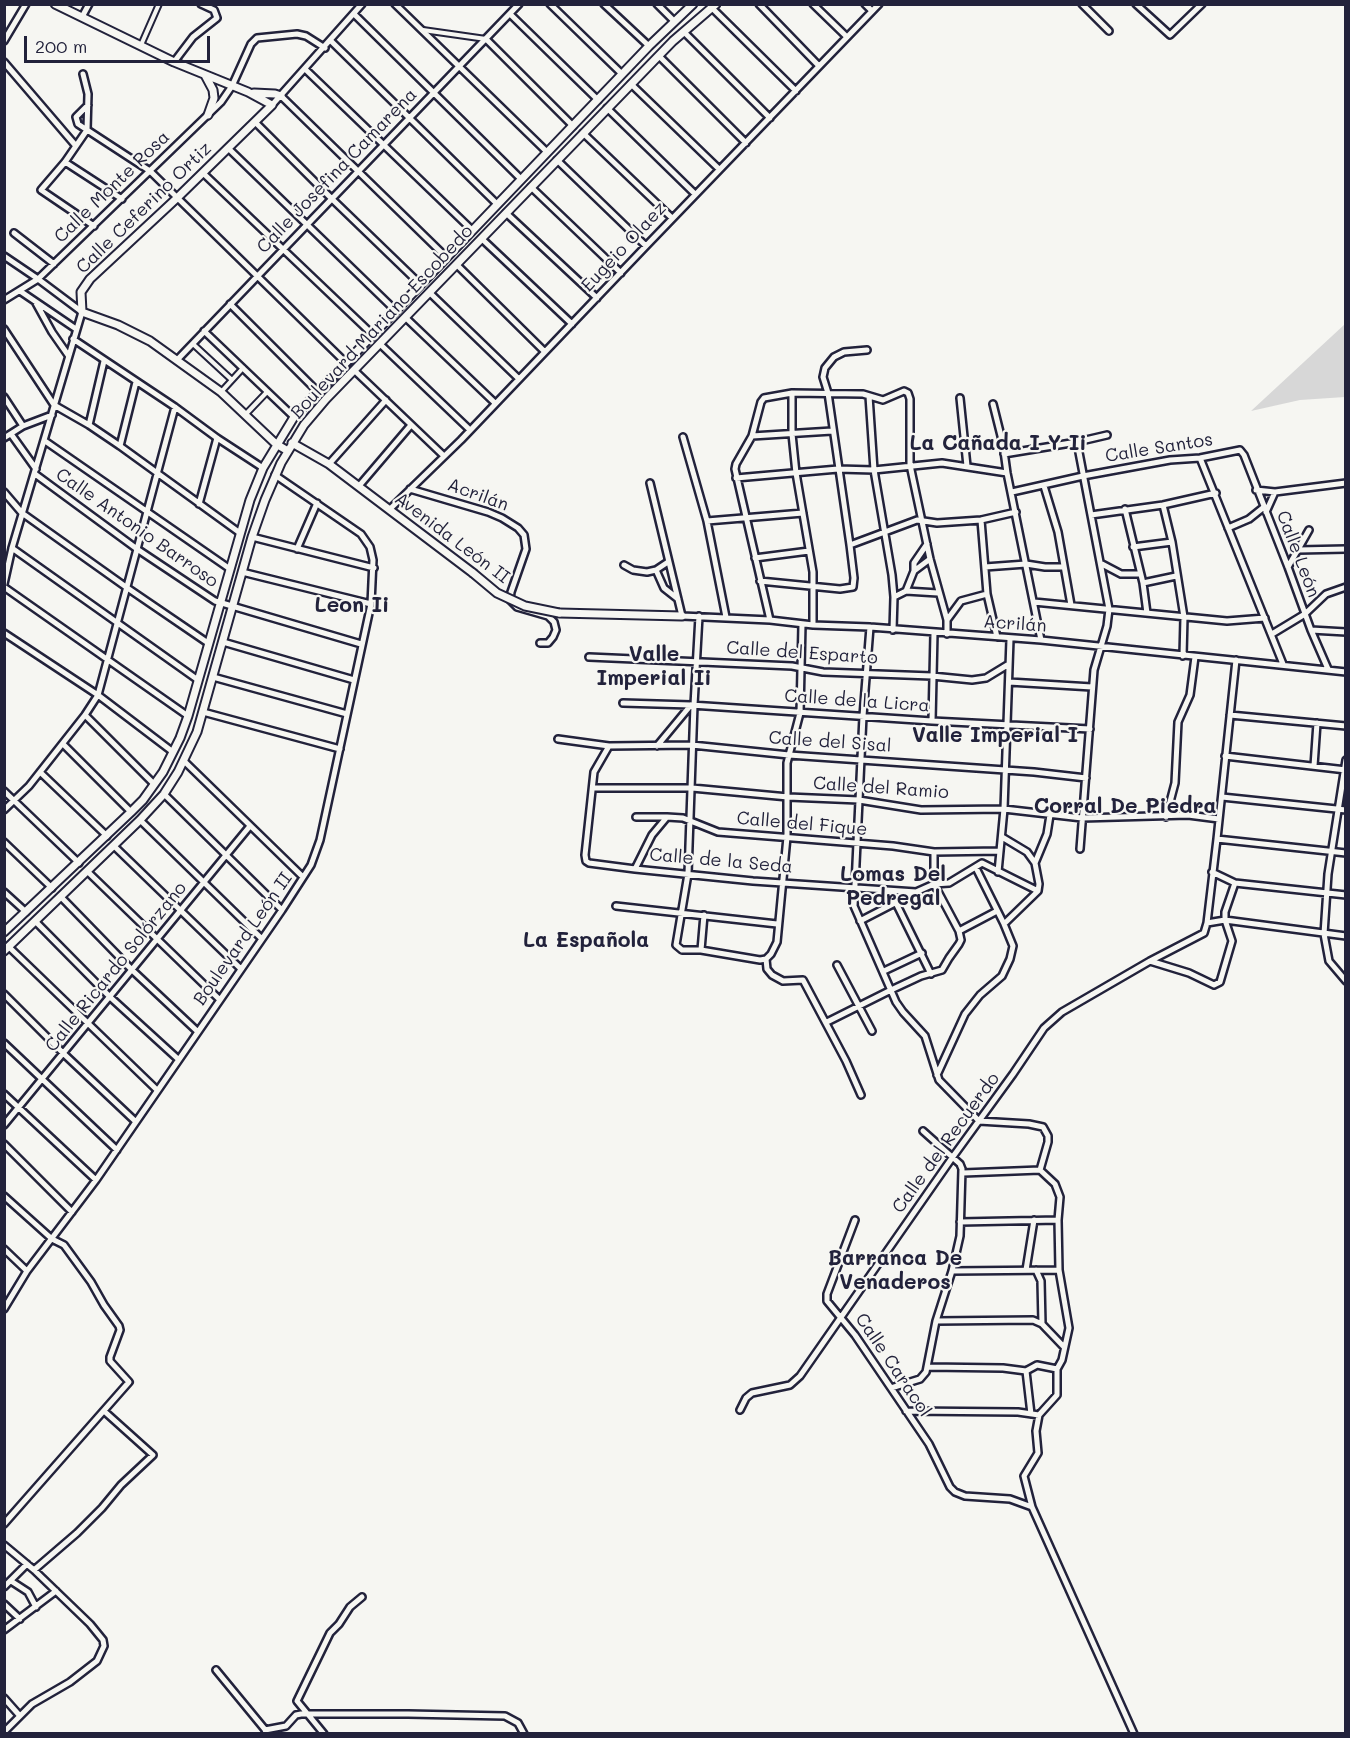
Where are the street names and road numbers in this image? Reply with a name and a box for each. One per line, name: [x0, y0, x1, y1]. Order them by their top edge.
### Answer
street label: Calle Josefina Camarena: [253, 84, 421, 258]
street label: Calle Monte Rosa: [50, 126, 174, 248]
street label: Calle Ceferino Ortiz: [72, 138, 216, 278]
street label: Eugeio Olaez: [577, 198, 671, 296]
street label: Boulevard Mariano Escobedo: [286, 221, 478, 423]
street label: Calle Santos: [1104, 429, 1214, 467]
street label: Calle Antonio Barroso: [52, 464, 222, 592]
street label: Acrilán: [445, 474, 511, 516]
street label: Avenida León II: [390, 488, 514, 588]
street label: Calle León: [1272, 508, 1324, 600]
street label: Acrilán: [983, 611, 1047, 637]
street label: Calle del Esparto: [726, 637, 878, 669]
street label: Calle de la Licra: [784, 685, 930, 717]
street label: Calle del Sisal: [768, 727, 892, 757]
street label: Calle del Ramio: [812, 772, 950, 804]
street label: Calle del Fique: [736, 808, 868, 840]
street label: Calle de la Seda: [648, 844, 794, 878]
street label: Boulevard León II: [189, 868, 297, 1010]
street label: Calle Ricardo Solórzano: [41, 878, 191, 1056]
street label: Calle del Recuerdo: [888, 1069, 1004, 1217]
street label: Calle Caracol: [850, 1309, 936, 1421]

